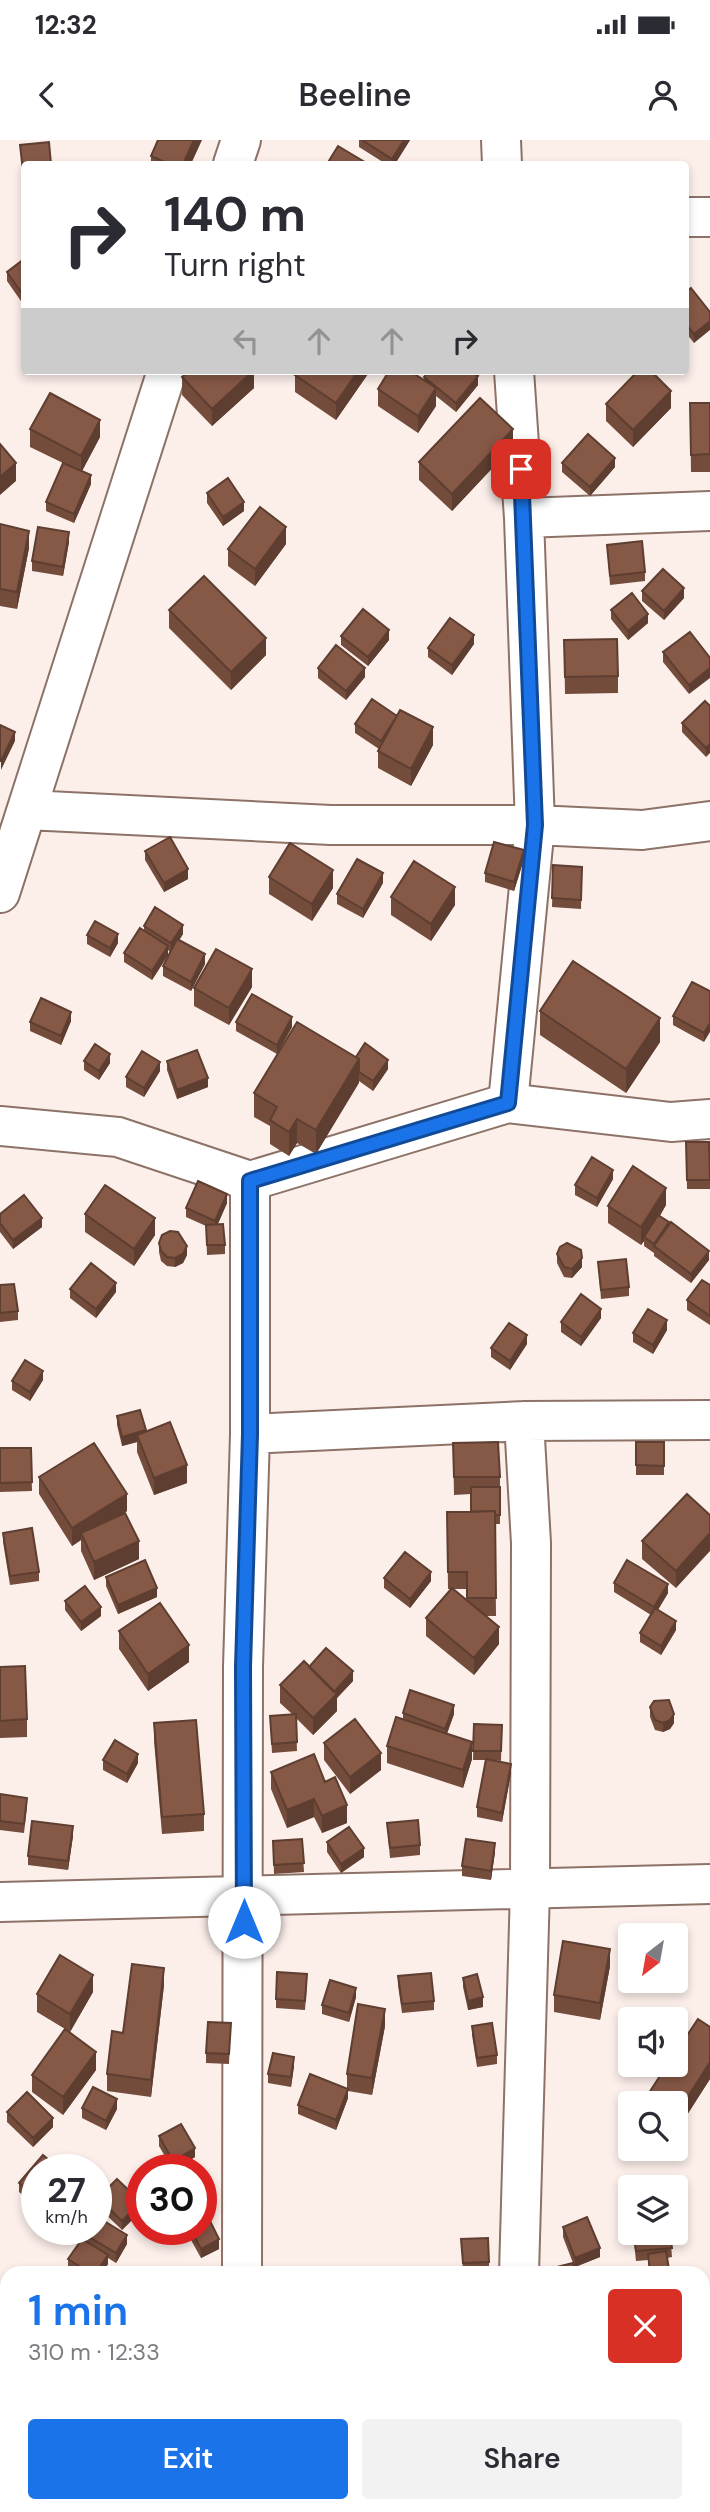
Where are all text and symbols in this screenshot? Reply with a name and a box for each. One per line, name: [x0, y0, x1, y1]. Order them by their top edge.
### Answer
text: 12:32: [35, 8, 97, 42]
text: Beeline: [299, 74, 411, 116]
icon: back: [28, 76, 66, 114]
icon: person: [644, 76, 682, 114]
text: 140 m: [164, 182, 306, 246]
icon: right: [49, 189, 140, 280]
text: Turn right: [164, 244, 306, 286]
icon: left: [227, 322, 265, 360]
icon: ahead: [300, 322, 338, 360]
icon: ahead: [373, 322, 411, 360]
icon: right: [446, 322, 484, 360]
pin: [491, 439, 551, 499]
icon: arrive: [502, 450, 540, 488]
position arrow: [207, 1885, 281, 1959]
north arrow: [618, 1923, 688, 1993]
map controls: [618, 1923, 688, 2245]
button: sound: [618, 2007, 688, 2077]
button: search: [618, 2091, 688, 2161]
speed limit sign: 30: [126, 2154, 217, 2245]
text: 27: [47, 2167, 86, 2213]
button: layers: [618, 2175, 688, 2245]
text: km/h: [45, 2205, 88, 2229]
text: 1 min: [28, 2283, 128, 2338]
button: close: [608, 2289, 682, 2363]
text: 310 m · 12:33: [28, 2337, 160, 2367]
button: Exit: [28, 2419, 348, 2499]
button: Share: [362, 2419, 682, 2499]

